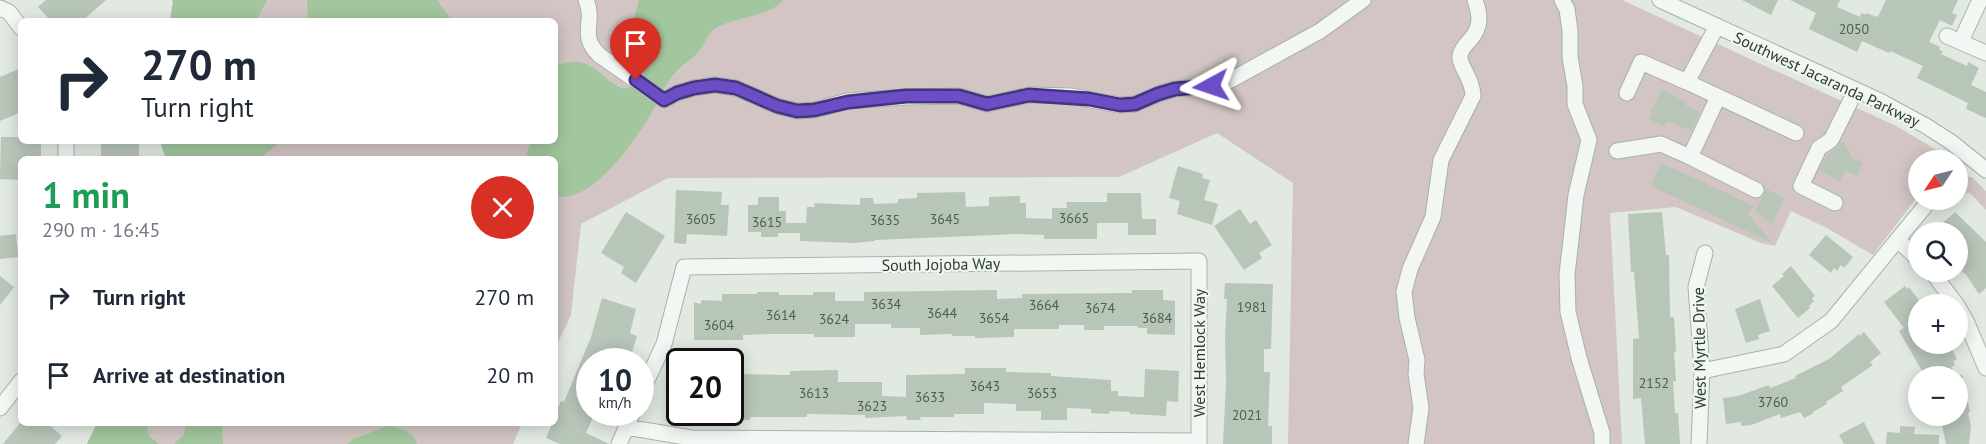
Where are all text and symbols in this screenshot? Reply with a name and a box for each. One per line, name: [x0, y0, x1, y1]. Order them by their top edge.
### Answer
pin: [610, 18, 661, 80]
house number: 2050: [1839, 20, 1870, 38]
icon: arrive: [619, 27, 652, 60]
street label: Southwest Jacaranda Parkway: [1731, 27, 1924, 131]
text: 270 m: [141, 37, 257, 92]
icon: right: [42, 42, 120, 120]
position arrow: [1179, 54, 1243, 118]
text: Turn right: [141, 90, 254, 124]
north arrow: [1908, 150, 1968, 210]
map controls: [1908, 150, 1968, 426]
text: 1 min: [42, 171, 130, 218]
button: close: [471, 176, 534, 239]
house number: 3665: [1059, 209, 1089, 227]
house number: 3605: [686, 210, 716, 228]
house number: 3645: [930, 210, 960, 228]
house number: 3635: [870, 211, 900, 229]
house number: 3615: [752, 213, 782, 231]
text: 290 m · 16:45: [42, 217, 160, 243]
button: search: [1908, 222, 1968, 282]
street label: South Jojoba Way: [881, 253, 1001, 275]
icon: right: [42, 281, 75, 314]
text: Turn right: [93, 283, 185, 311]
text: 270 m: [474, 283, 534, 311]
street label: West Myrtle Drive: [1688, 287, 1710, 409]
street label: West Hemlock Way: [1189, 288, 1209, 417]
button: +: [1908, 294, 1968, 354]
house number: 3634: [871, 295, 902, 313]
house number: 3664: [1029, 296, 1060, 314]
house number: 1981: [1237, 298, 1267, 316]
house number: 3674: [1085, 299, 1116, 317]
house number: 3644: [927, 304, 958, 322]
house number: 3614: [766, 306, 797, 324]
house number: 3654: [979, 309, 1010, 327]
house number: 3684: [1142, 309, 1173, 327]
house number: 3624: [819, 310, 850, 328]
house number: 3604: [704, 316, 735, 334]
speed limit sign: 20: [666, 348, 744, 426]
icon: arrive: [42, 359, 75, 392]
text: 10: [598, 360, 632, 399]
text: Arrive at destination: [93, 361, 285, 389]
text: 20 m: [486, 361, 534, 389]
button: −: [1908, 366, 1968, 426]
house number: 2152: [1639, 374, 1669, 392]
house number: 3643: [970, 377, 1000, 395]
house number: 3613: [799, 384, 829, 402]
house number: 3653: [1027, 384, 1057, 402]
house number: 3633: [915, 388, 945, 406]
text: km/h: [599, 393, 631, 412]
house number: 3760: [1758, 393, 1789, 411]
house number: 3623: [857, 397, 887, 415]
house number: 2021: [1232, 406, 1262, 424]

